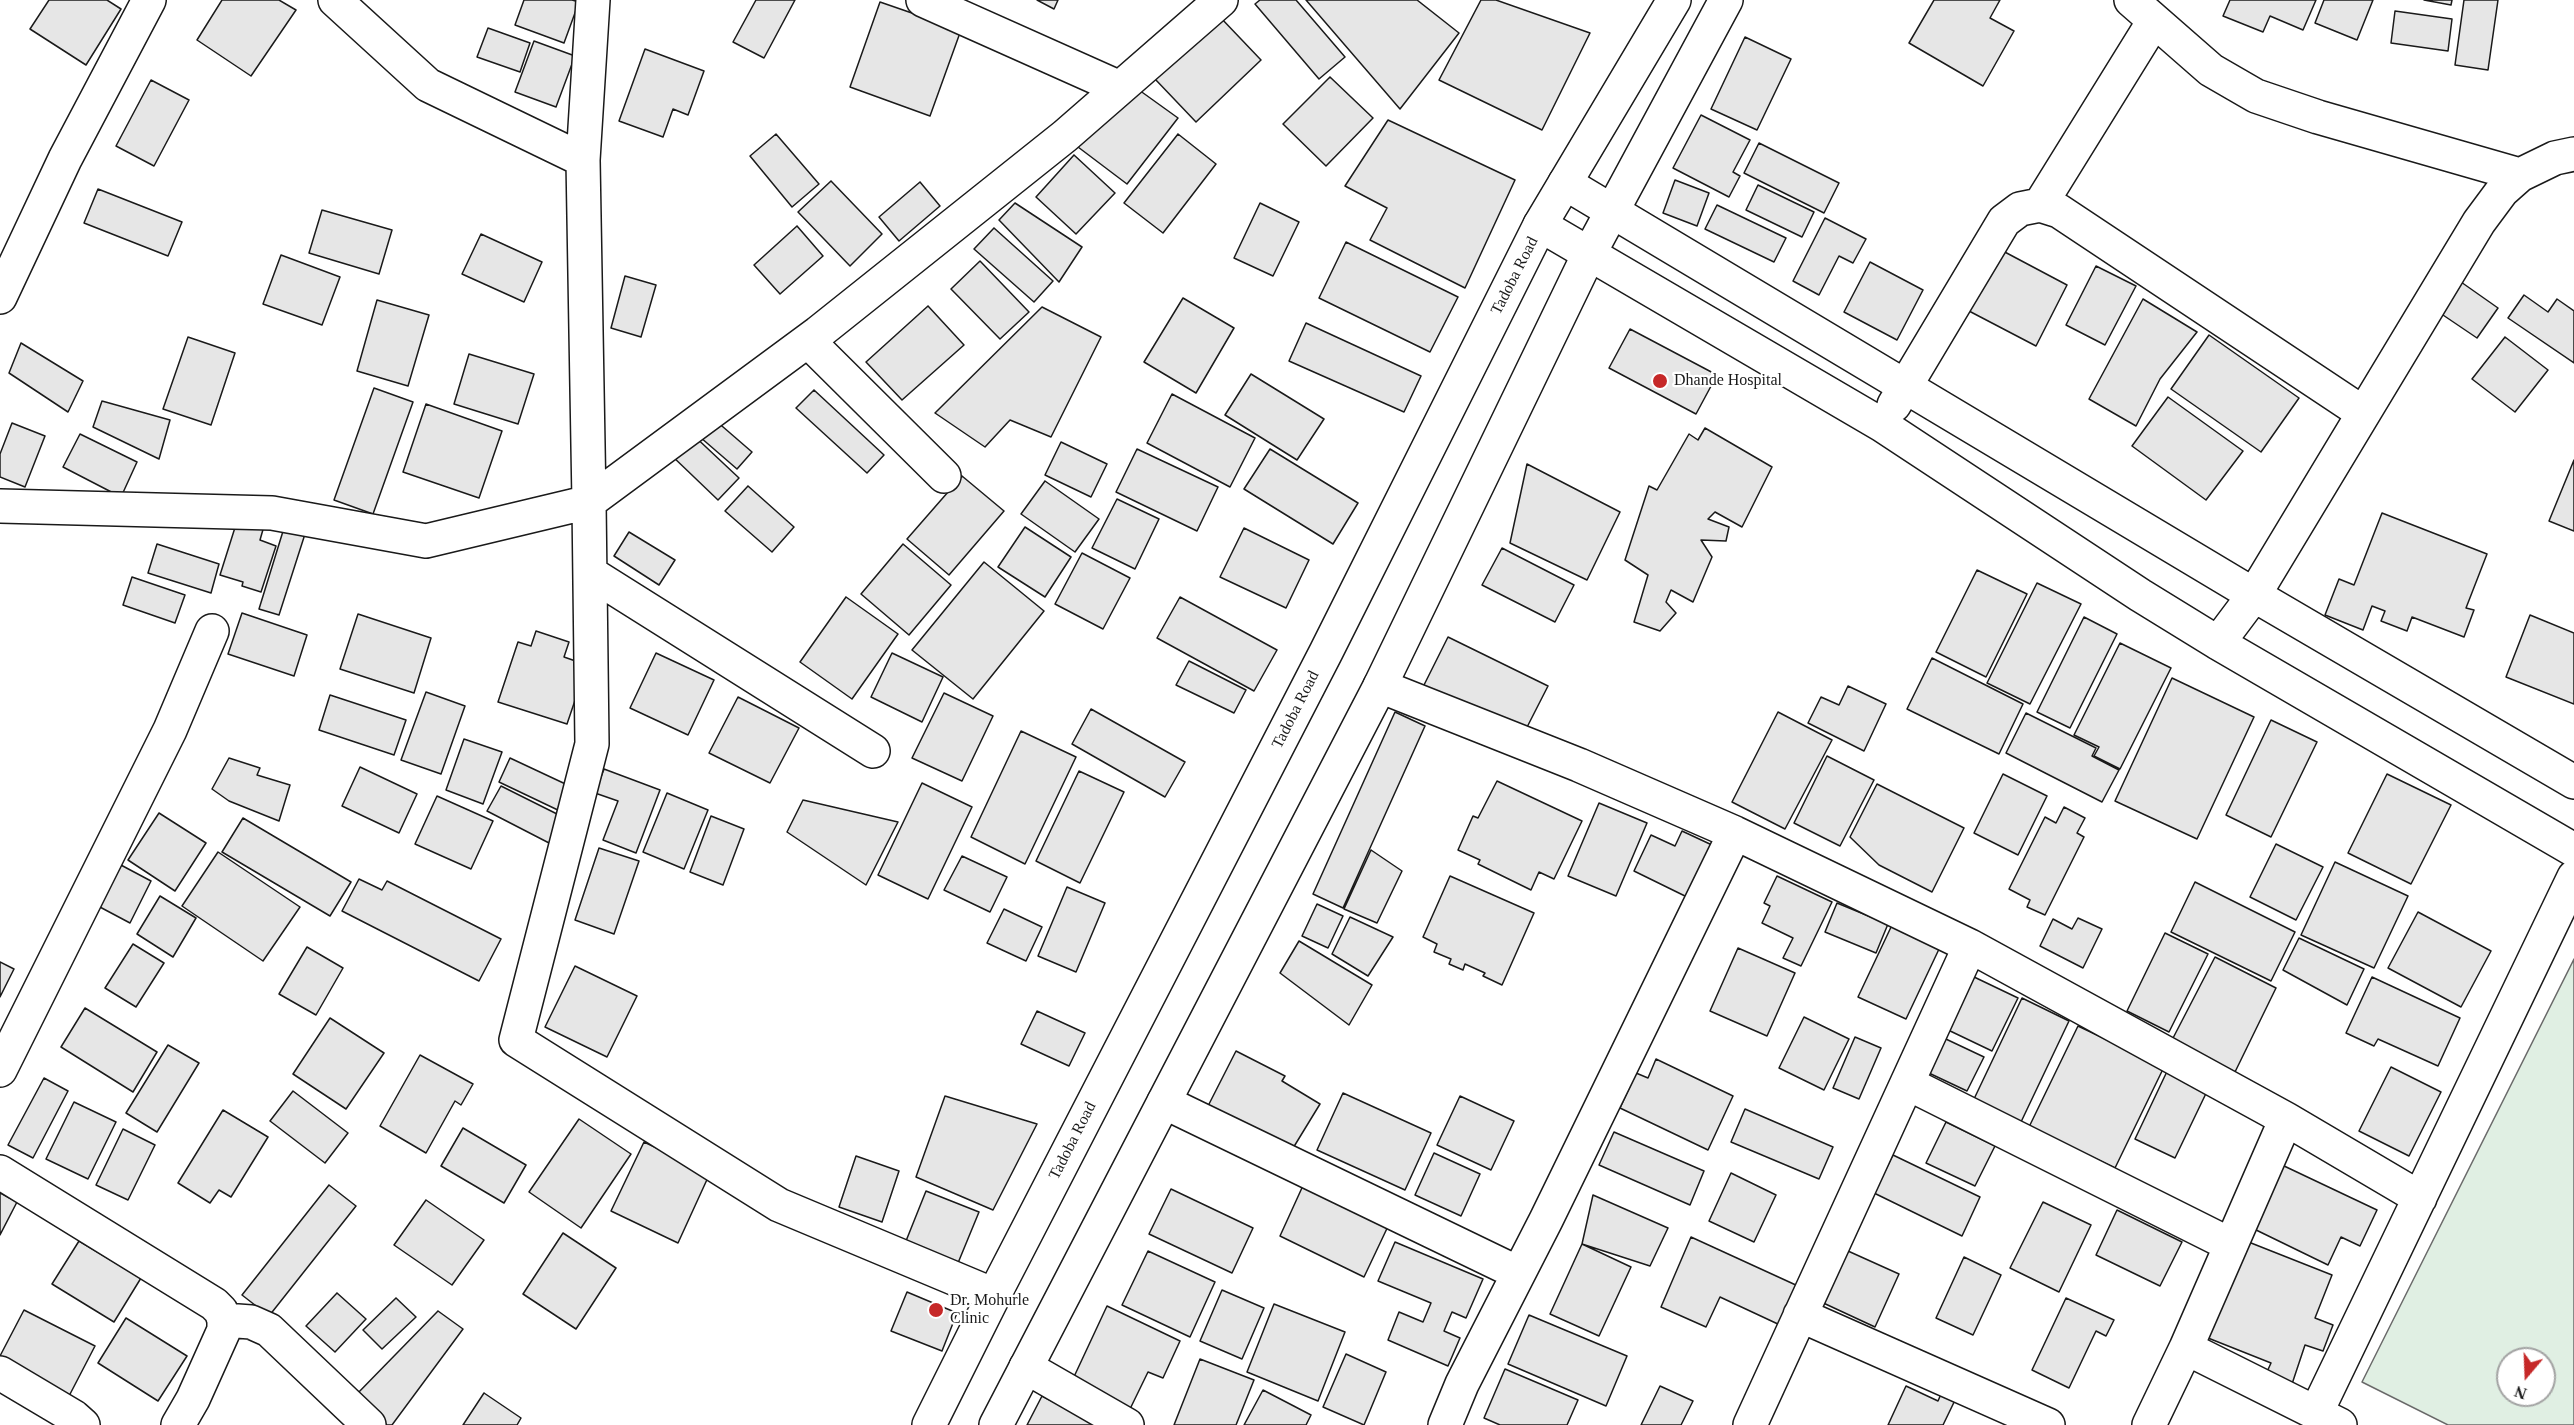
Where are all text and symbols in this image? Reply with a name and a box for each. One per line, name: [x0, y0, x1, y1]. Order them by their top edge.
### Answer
street label: Tadoba Road: [1487, 234, 1543, 318]
place label: Dhande Hospital: [1674, 371, 1782, 391]
marker: Dhande Hospital: [1651, 372, 1669, 390]
street label: Tadoba Road: [1268, 668, 1324, 752]
street label: Tadoba Road: [1045, 1099, 1101, 1183]
place label: Dr. Mohurle Clinic: [950, 1291, 1029, 1329]
marker: Dr. Mohurle Clinic: [927, 1301, 945, 1319]
north arrow: [2496, 1347, 2556, 1407]
text: N: [2512, 1383, 2529, 1403]

